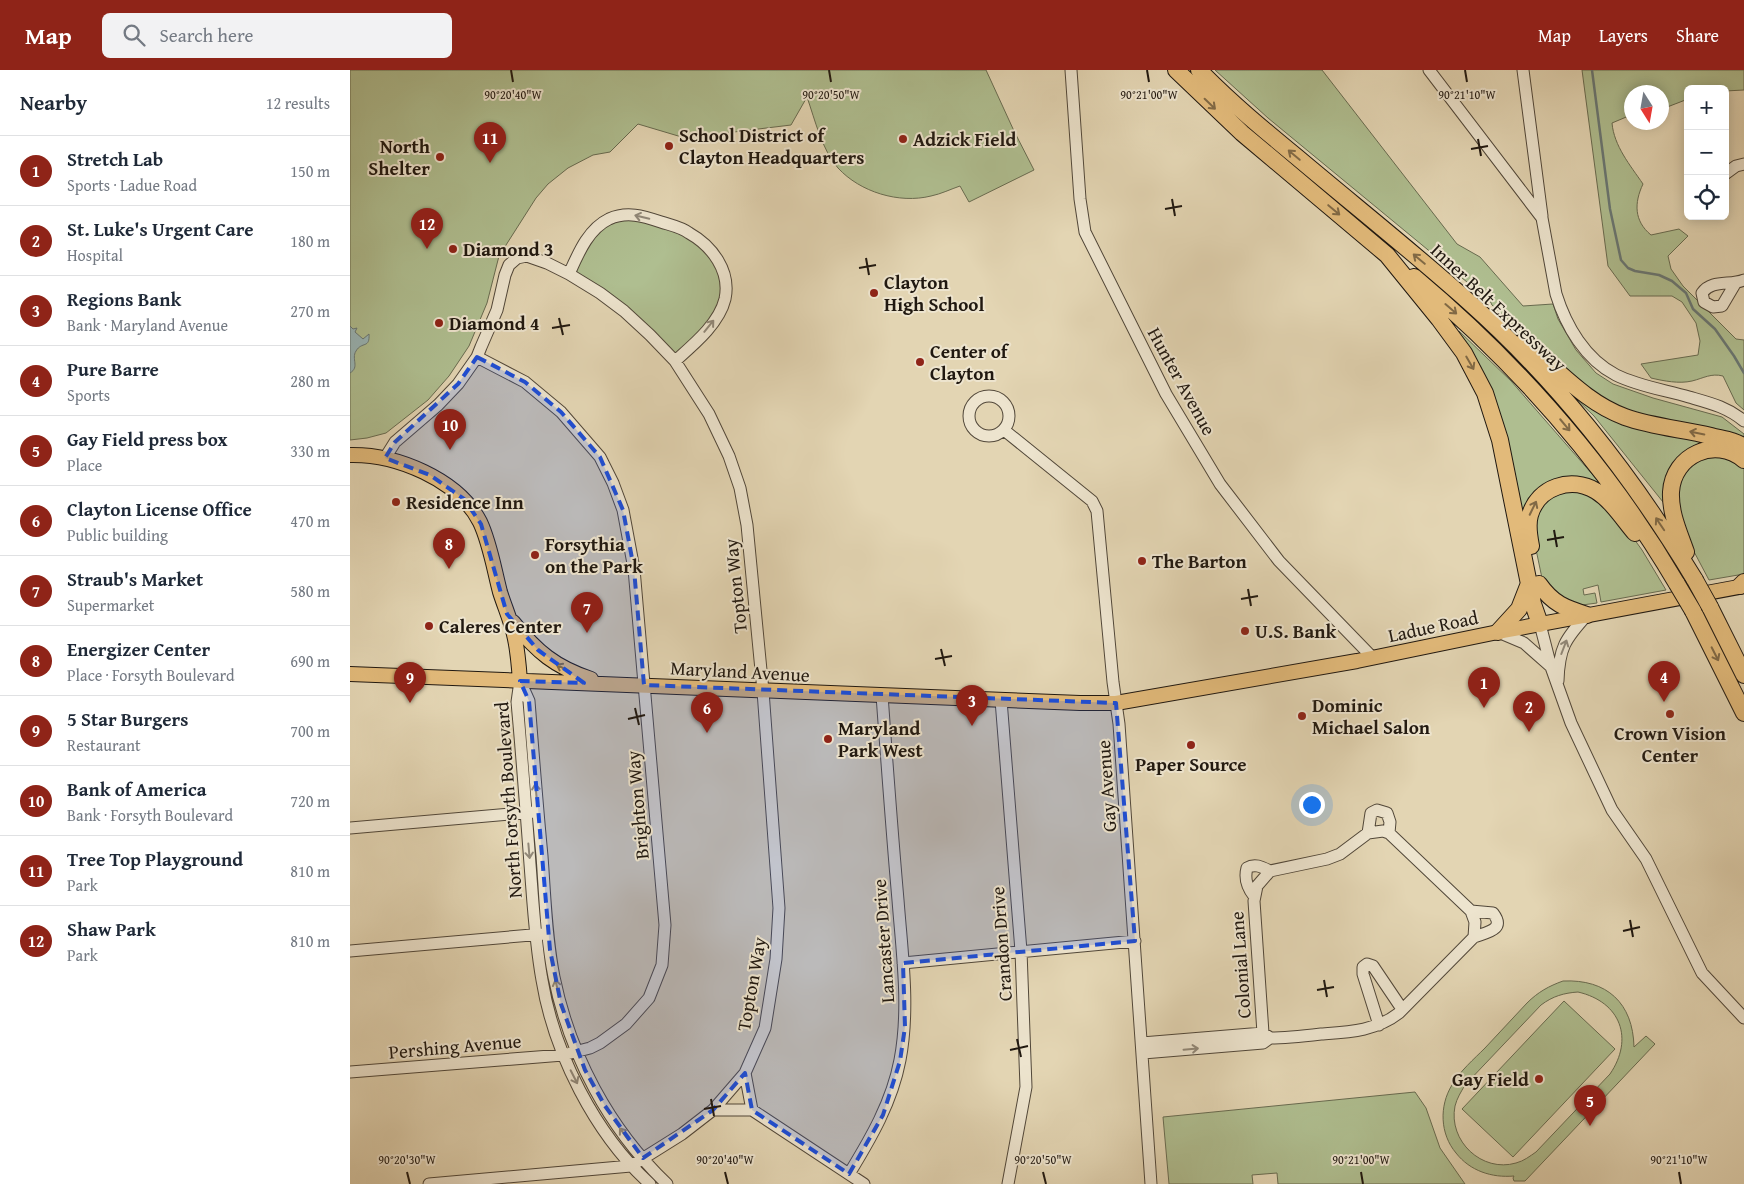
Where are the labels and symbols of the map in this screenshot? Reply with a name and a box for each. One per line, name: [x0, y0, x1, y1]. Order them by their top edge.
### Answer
north arrow: [1624, 85, 1669, 130]
text: 90°20'40"W: [484, 86, 543, 103]
text: 90°20'50"W: [802, 86, 861, 103]
text: 90°21'00"W: [1120, 86, 1179, 103]
text: 90°21'10"W: [1438, 86, 1497, 103]
one-way arrow: [1204, 98, 1217, 110]
place label: School District of Clayton Headquarters: [679, 121, 864, 171]
pin: 11: [474, 122, 506, 163]
place label: Adzick Field: [913, 125, 1016, 153]
place label: North Shelter: [368, 132, 431, 182]
marker: Adzick Field: [897, 133, 909, 145]
marker: School District of Clayton Headquarters: [663, 140, 675, 152]
one-way arrow: [1288, 150, 1301, 161]
marker: North Shelter: [434, 151, 446, 163]
one-way arrow: [1327, 204, 1340, 215]
pin: 12: [411, 208, 443, 249]
one-way arrow: [635, 212, 651, 221]
place label: Diamond 3: [463, 235, 554, 263]
street label: Inner Belt Expressway: [1425, 236, 1574, 378]
marker: Diamond 3: [447, 243, 459, 255]
one-way arrow: [1412, 253, 1425, 265]
place label: Clayton High School: [884, 268, 984, 318]
marker: Clayton High School: [868, 287, 880, 299]
one-way arrow: [1445, 303, 1458, 314]
place label: Diamond 4: [449, 309, 540, 337]
marker: Diamond 4: [433, 317, 445, 329]
one-way arrow: [703, 320, 714, 333]
street label: Hunter Avenue: [1141, 322, 1223, 440]
place label: Center of Clayton: [930, 337, 1010, 387]
one-way arrow: [1465, 355, 1475, 370]
marker: Center of Clayton: [914, 356, 926, 368]
pin: 10: [434, 409, 466, 450]
one-way arrow: [1559, 418, 1571, 431]
one-way arrow: [1690, 428, 1706, 437]
place label: Residence Inn: [406, 488, 525, 516]
marker: Residence Inn: [390, 496, 402, 508]
one-way arrow: [1529, 501, 1539, 516]
one-way arrow: [1655, 517, 1665, 531]
pin: 8: [433, 528, 465, 569]
place label: Forsythia on the Park: [545, 530, 643, 580]
street label: Topton Way: [716, 537, 754, 635]
place label: The Barton: [1152, 547, 1247, 575]
marker: Forsythia on the Park: [529, 549, 541, 561]
marker: The Barton: [1136, 555, 1148, 567]
pin: 7: [571, 592, 603, 633]
street label: Ladue Road: [1385, 603, 1482, 649]
place label: Caleres Center: [439, 612, 562, 640]
place label: U.S. Bank: [1255, 617, 1336, 645]
marker: Caleres Center: [423, 620, 435, 632]
marker: U.S. Bank: [1239, 625, 1251, 637]
one-way arrow: [1560, 639, 1569, 655]
one-way arrow: [1711, 646, 1720, 661]
street label: Maryland Avenue: [670, 653, 810, 689]
pin: 4: [1648, 661, 1680, 702]
pin: 9: [394, 662, 426, 703]
one-way arrow: [555, 663, 570, 673]
pin: 1: [1468, 667, 1500, 708]
pin: 3: [956, 685, 988, 726]
place label: Dominic Michael Salon: [1312, 691, 1431, 741]
pin: 2: [1513, 691, 1545, 732]
pin: 6: [691, 692, 723, 733]
street label: North Forsyth Boulevard: [487, 700, 529, 899]
marker: Crown Vision Center: [1664, 708, 1676, 720]
marker: Dominic Michael Salon: [1296, 710, 1308, 722]
place label: Maryland Park West: [838, 714, 923, 764]
place label: Crown Vision Center: [1614, 719, 1727, 769]
marker: Maryland Park West: [822, 733, 834, 745]
street label: Gay Avenue: [1089, 739, 1123, 833]
marker: Paper Source: [1185, 739, 1197, 751]
street label: Brighton Way: [618, 749, 656, 861]
place label: Paper Source: [1135, 750, 1247, 778]
one-way arrow: [532, 783, 541, 799]
your location: [1299, 792, 1325, 818]
one-way arrow: [524, 843, 534, 859]
street label: Lancaster Drive: [865, 878, 901, 1004]
street label: Crandon Drive: [983, 886, 1019, 1002]
street label: Colonial Lane: [1222, 910, 1258, 1020]
street label: Topton Way: [729, 934, 773, 1033]
one-way arrow: [552, 980, 561, 996]
street label: Pershing Avenue: [387, 1026, 523, 1066]
one-way arrow: [1183, 1044, 1199, 1054]
place label: Gay Field: [1452, 1065, 1529, 1093]
one-way arrow: [569, 1070, 579, 1085]
marker: Gay Field: [1533, 1073, 1545, 1085]
pin: 5: [1574, 1085, 1606, 1126]
one-way arrow: [618, 1128, 629, 1141]
text: 90°20'30"W: [378, 1151, 437, 1168]
text: 90°20'40"W: [696, 1151, 755, 1168]
text: 90°20'50"W: [1014, 1151, 1073, 1168]
text: 90°21'00"W: [1332, 1151, 1391, 1168]
text: 90°21'10"W: [1650, 1151, 1709, 1168]

